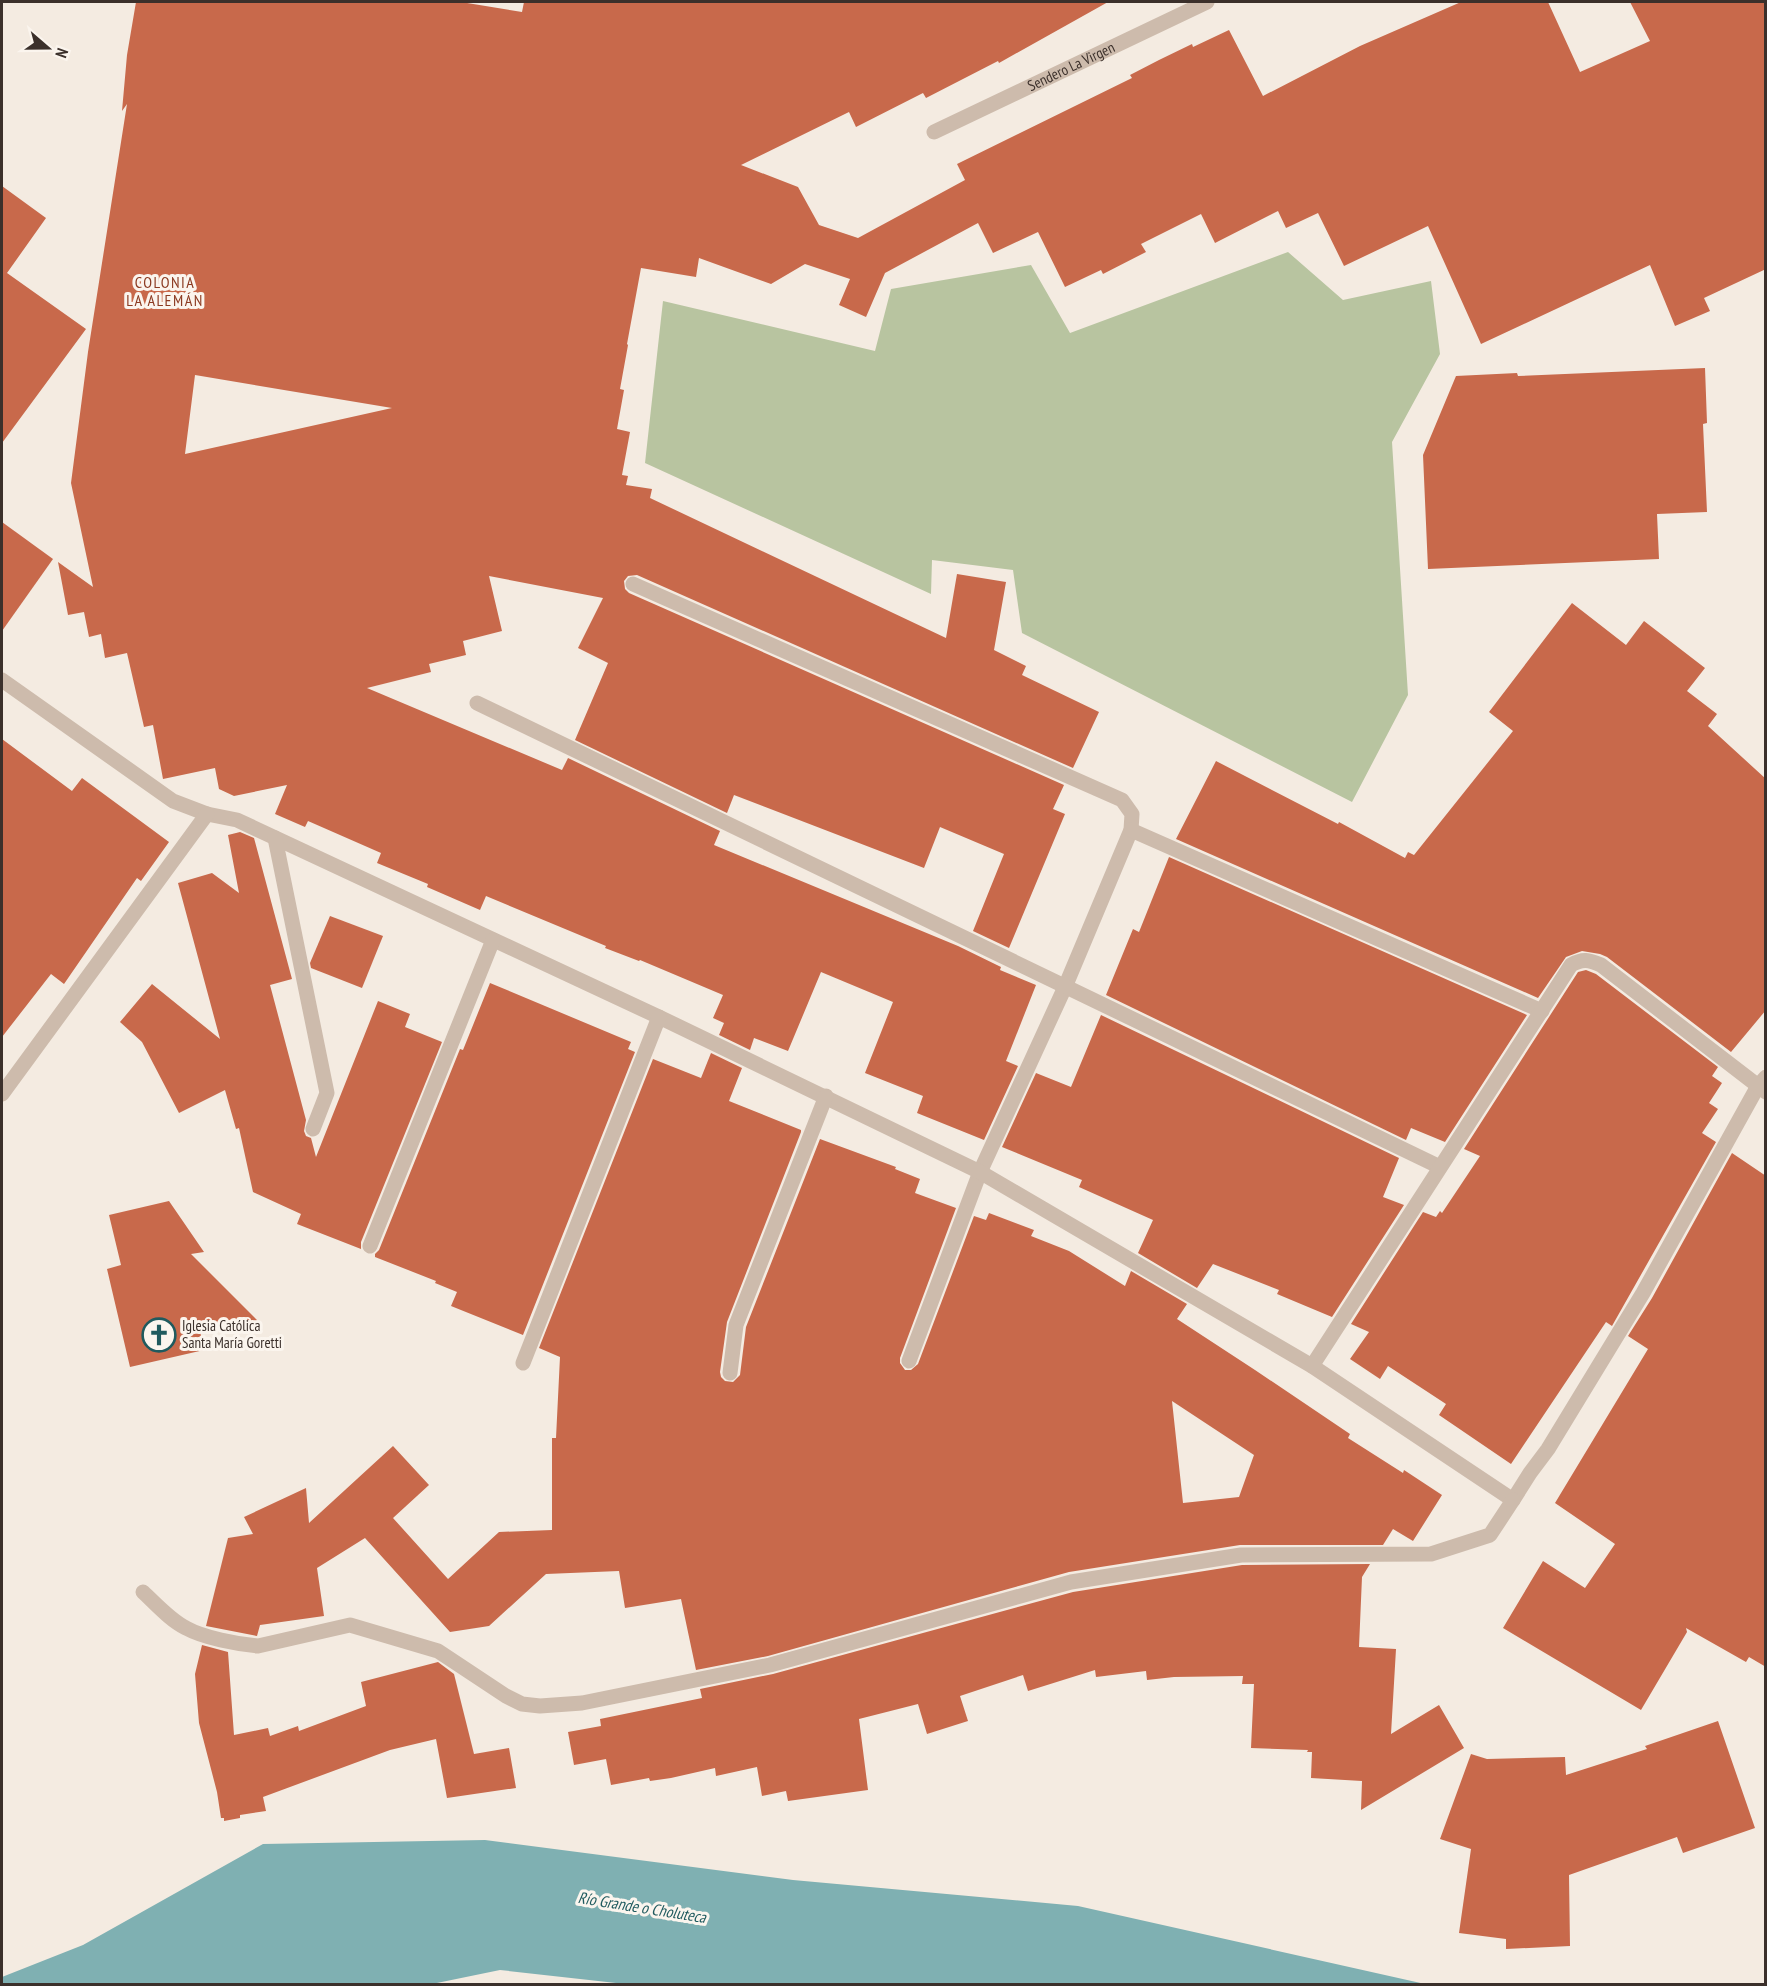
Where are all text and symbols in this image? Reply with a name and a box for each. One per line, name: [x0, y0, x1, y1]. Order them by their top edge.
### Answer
north arrow: [18, 18, 78, 78]
street label: Sendero La Virgen: [1024, 37, 1118, 95]
text: N: [51, 46, 73, 61]
district label: COLONIA LA ALEMÁN: [126, 272, 204, 310]
place label: Iglesia Católica Santa María Goretti: [182, 1316, 282, 1352]
church icon: Iglesia Católica Santa María Goretti: [141, 1317, 177, 1353]
water label: Río Grande o Choluteca: [577, 1887, 709, 1927]

